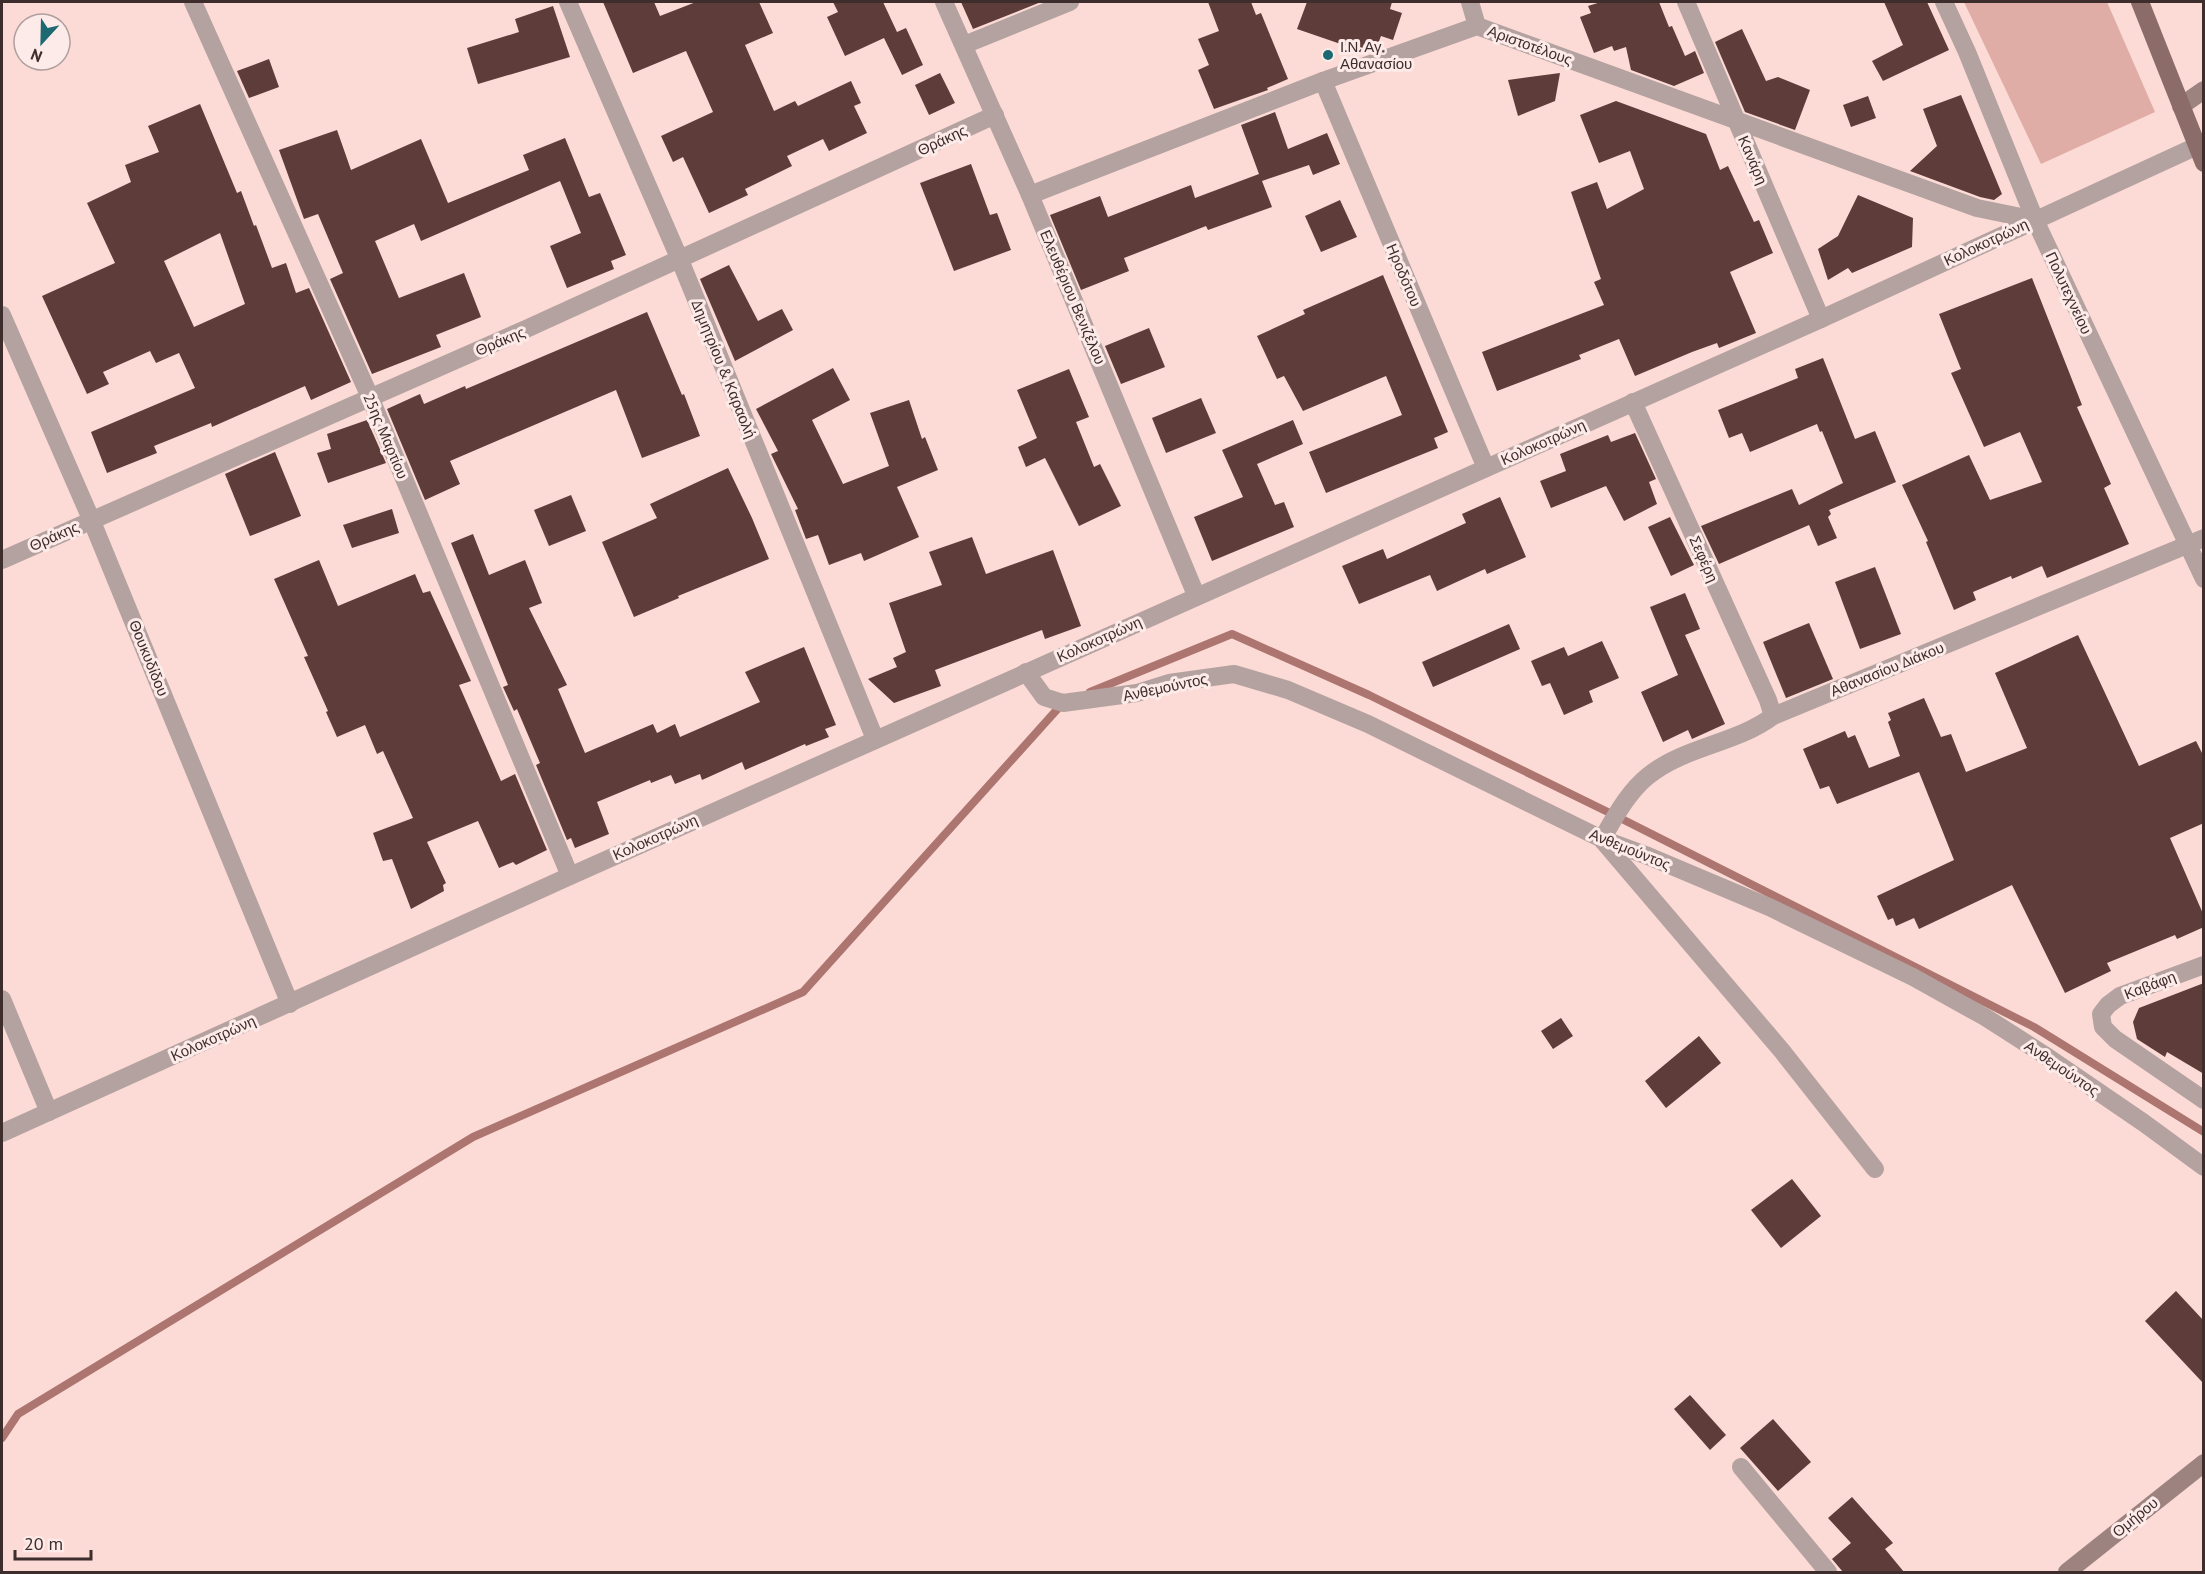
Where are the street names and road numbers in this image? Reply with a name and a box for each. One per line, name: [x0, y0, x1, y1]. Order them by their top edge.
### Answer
street label: Αριστοτέλους: [1485, 21, 1575, 69]
street label: Θράκης: [914, 120, 970, 160]
street label: Κανάρη: [1734, 133, 1772, 187]
street label: Κολοκοτρώνη: [1941, 214, 2031, 270]
street label: Ελευθέριου Βενιζέλου: [1036, 227, 1110, 367]
street label: Ηροδότου: [1382, 241, 1426, 309]
street label: Πολυτεχνείου: [2042, 249, 2096, 337]
street label: Δημητρίου & Καραολή: [688, 297, 760, 441]
street label: Θράκης: [472, 322, 528, 360]
street label: 25ης Μαρτίου: [359, 390, 413, 482]
street label: Κολοκοτρώνη: [1498, 415, 1588, 469]
street label: Θράκης: [26, 517, 82, 555]
street label: Σεφέρη: [1685, 533, 1723, 585]
street label: Κολοκοτρώνη: [1054, 612, 1144, 666]
street label: Θουκυδίδου: [125, 617, 173, 699]
street label: Αθανασίου Διάκου: [1827, 638, 1947, 700]
street label: Ανθεμούντος: [1121, 669, 1209, 705]
street label: Κολοκοτρώνη: [610, 810, 700, 864]
street label: Ανθεμούντος: [1587, 824, 1673, 874]
street label: Καβάφη: [2121, 966, 2179, 1004]
street label: Κολοκοτρώνη: [168, 1011, 258, 1065]
street label: Ανθεμούντος: [2021, 1036, 2103, 1100]
street label: Ομήρου: [2108, 1493, 2162, 1541]

